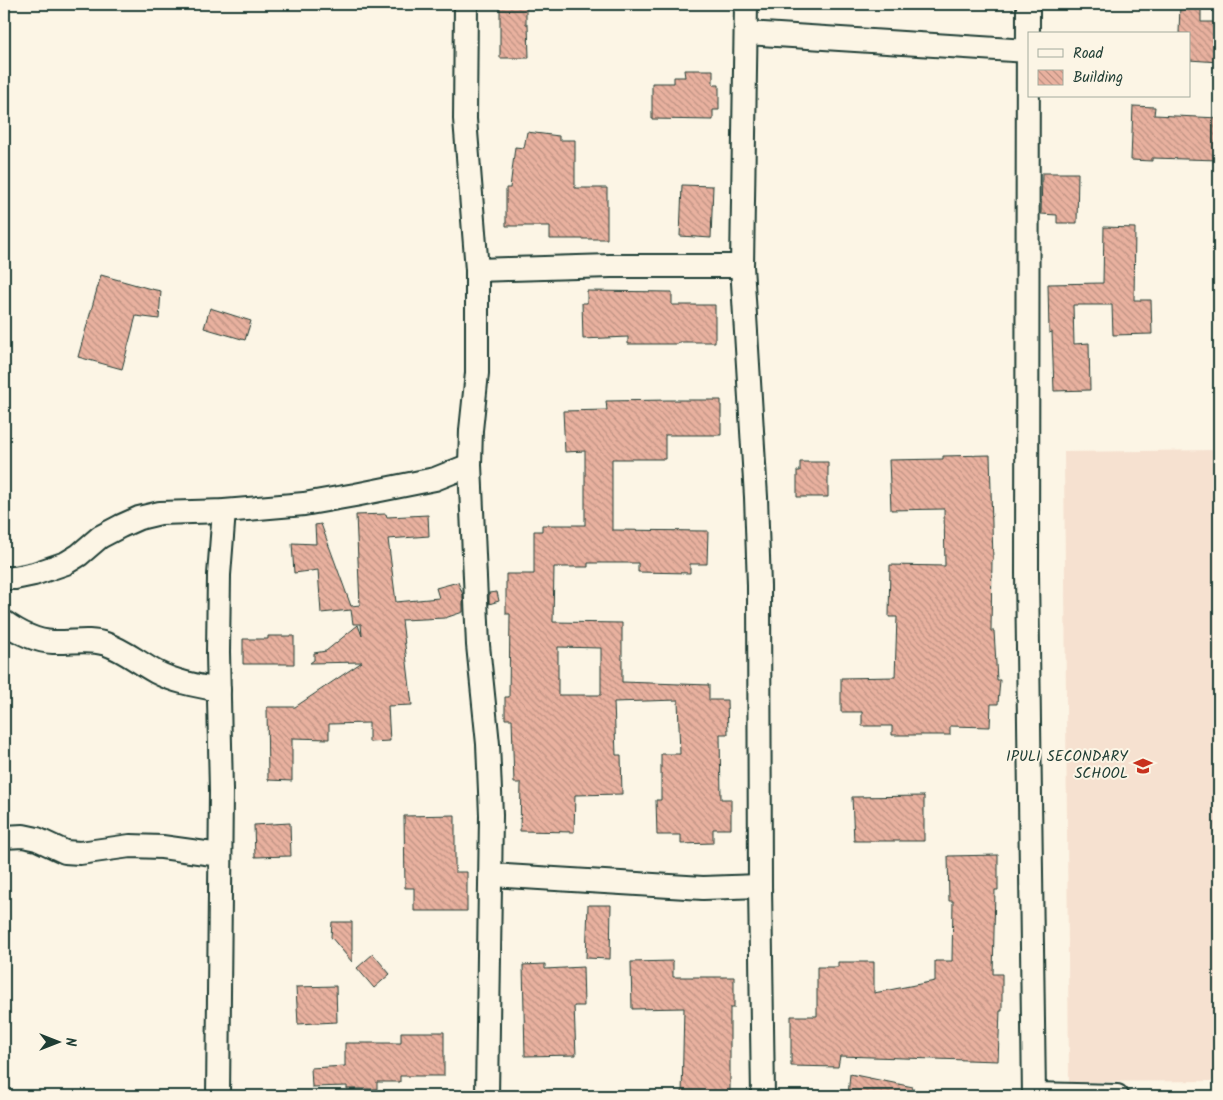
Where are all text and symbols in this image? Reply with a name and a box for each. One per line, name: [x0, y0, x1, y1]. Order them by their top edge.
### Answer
legend: [1028, 32, 1190, 98]
text: Road: [1073, 42, 1104, 66]
text: Building: [1073, 66, 1123, 90]
place label: IPULI SECONDARY SCHOOL: [1006, 745, 1129, 786]
school or university icon: IPULI SECONDARY SCHOOL: [1132, 755, 1154, 777]
north arrow: [32, 1018, 82, 1068]
text: N: [59, 1038, 81, 1047]

